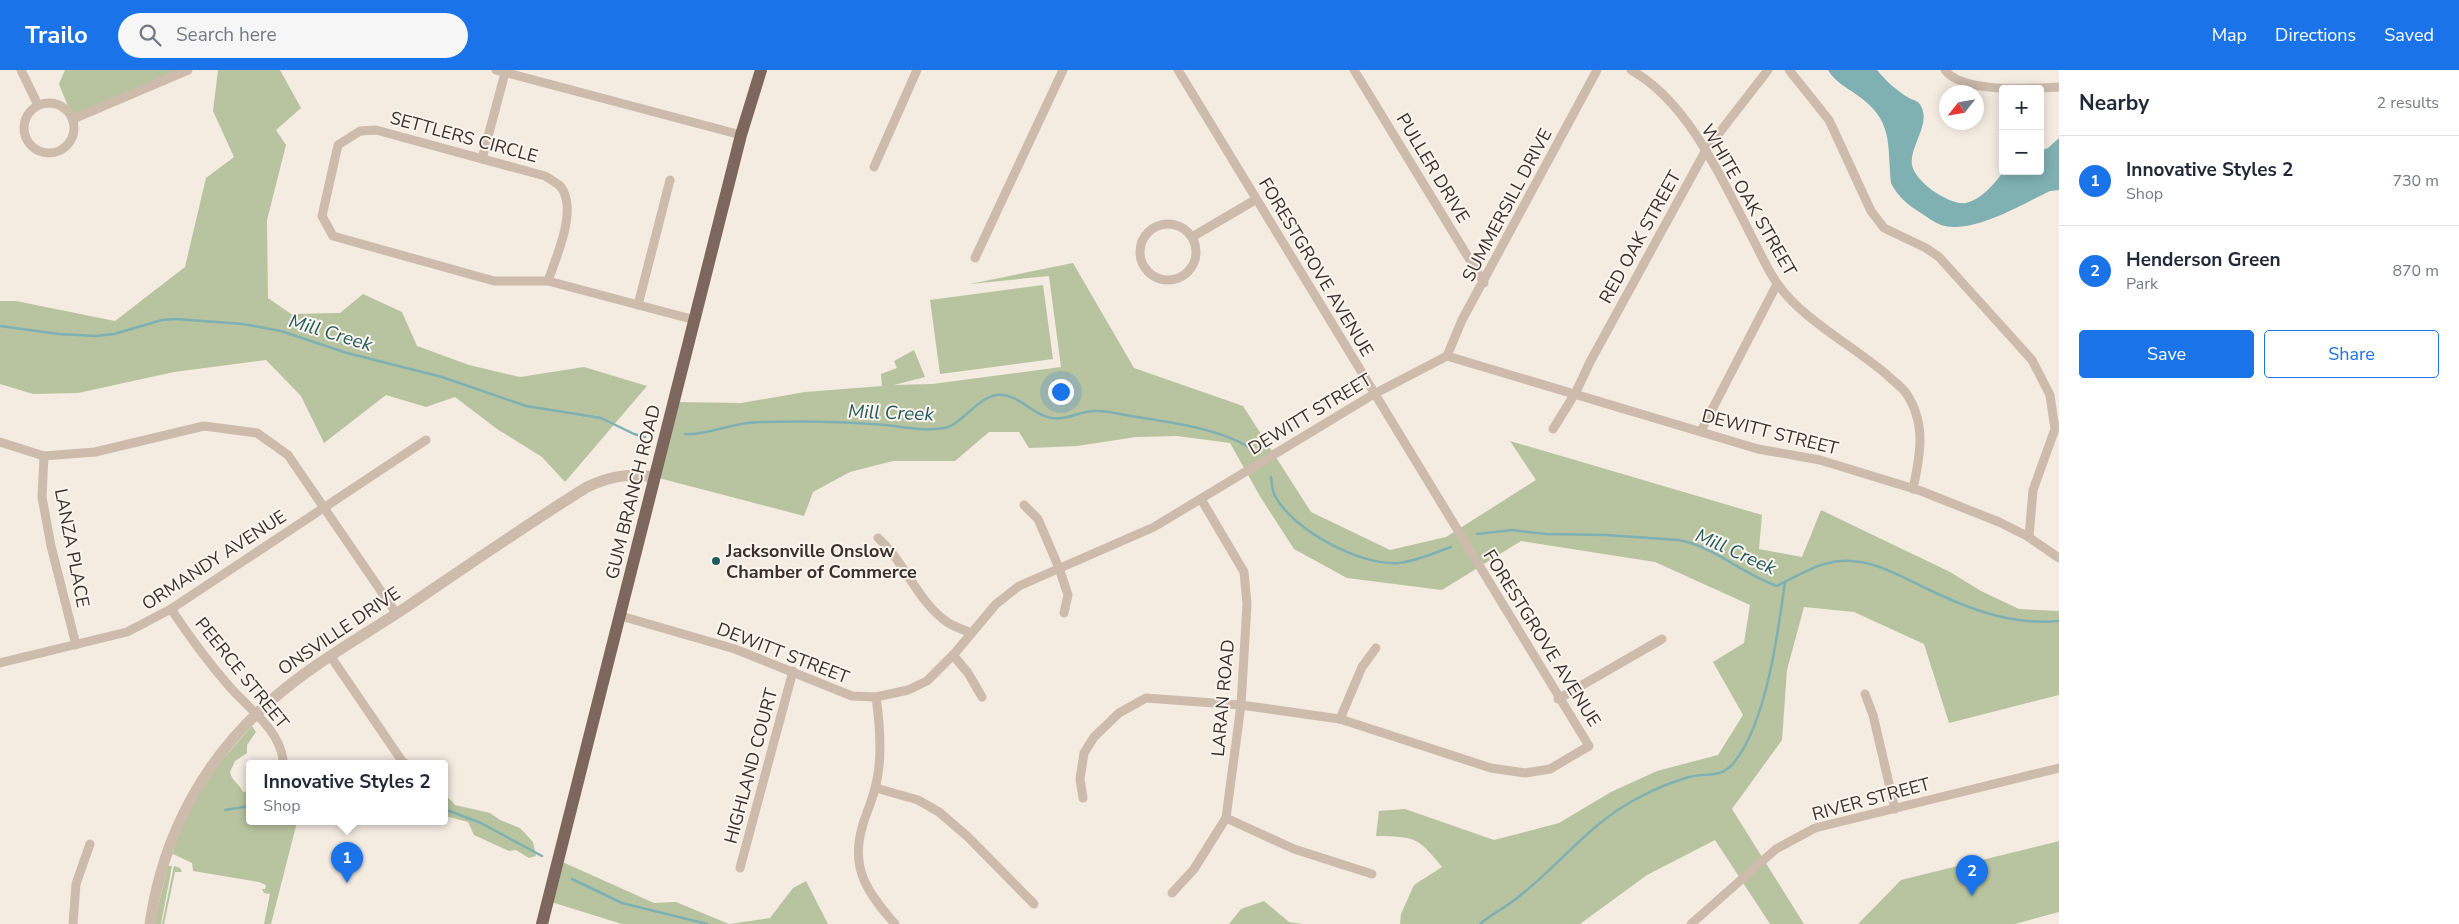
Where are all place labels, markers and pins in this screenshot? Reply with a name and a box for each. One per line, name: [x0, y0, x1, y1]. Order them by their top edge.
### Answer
place label: Jacksonville Onslow Chamber of Commerce: [725, 539, 917, 584]
marker: Jacksonville Onslow Chamber of Commerce: [710, 555, 722, 567]
pin: 1: [331, 842, 363, 883]
pin: 2: [1956, 855, 1988, 896]

